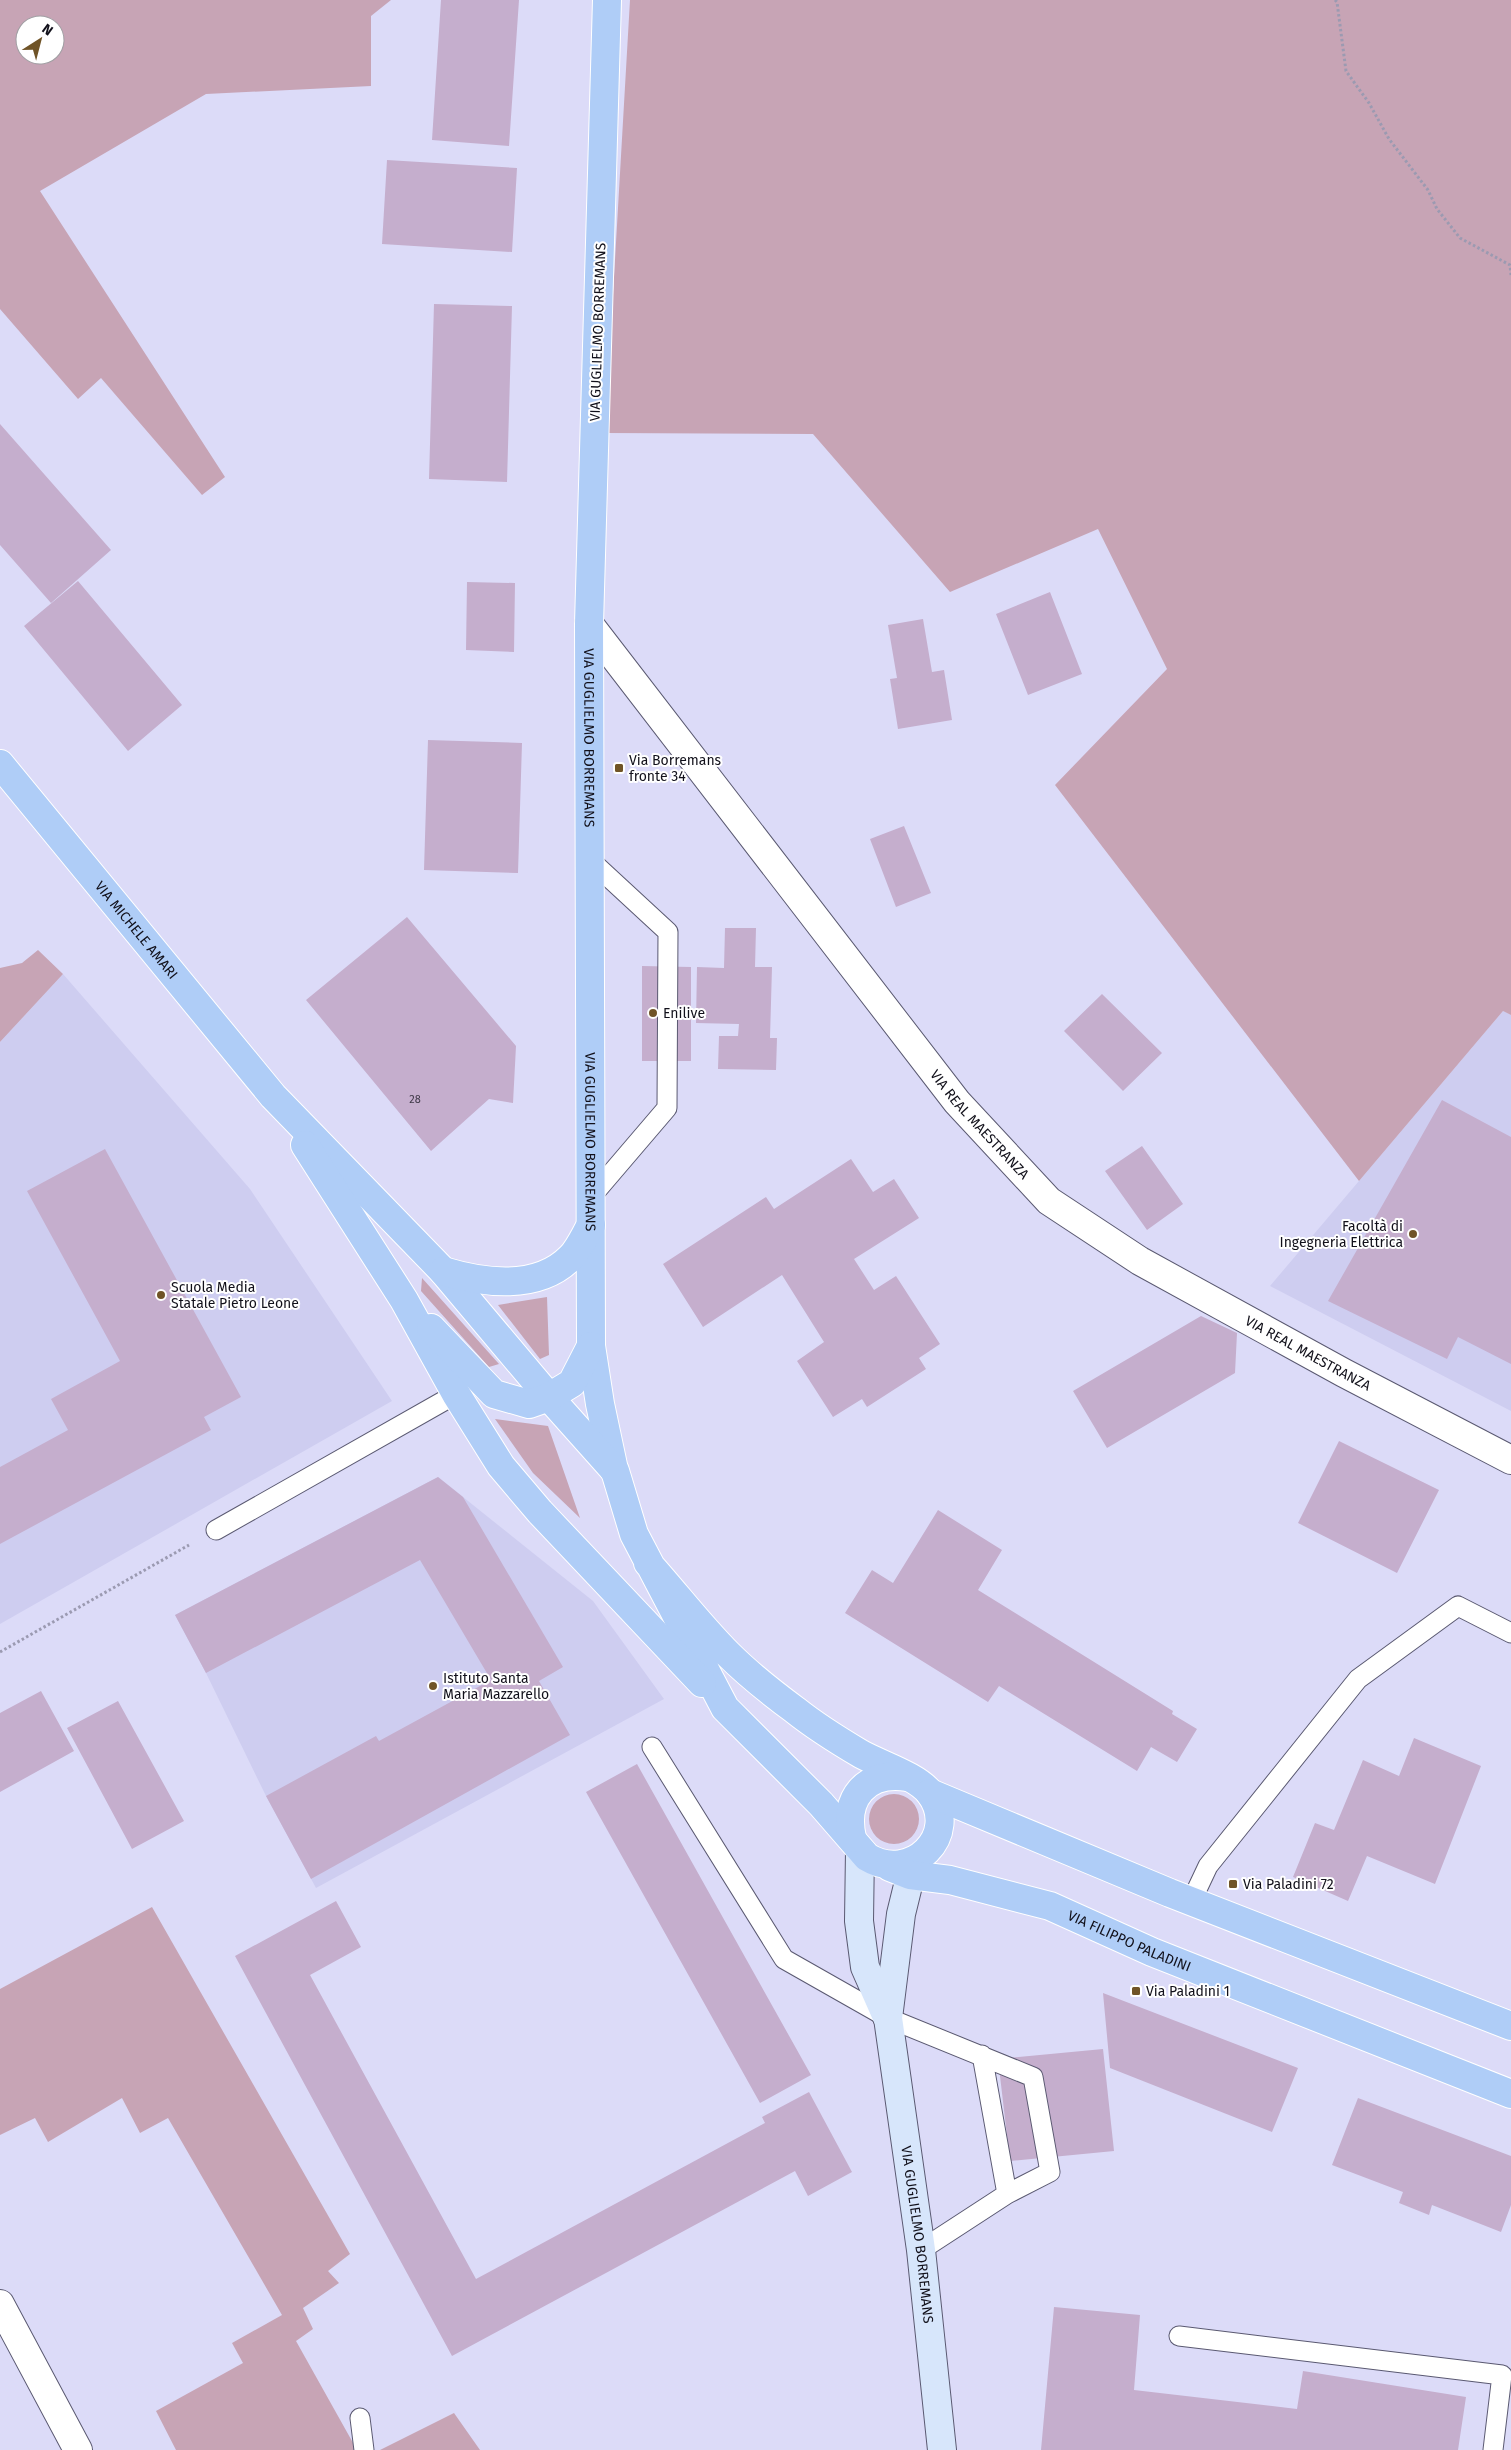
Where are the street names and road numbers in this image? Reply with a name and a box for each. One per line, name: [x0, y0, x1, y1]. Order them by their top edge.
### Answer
street label: VIA GUGLIELMO BORREMANS: [586, 242, 610, 422]
street label: VIA GUGLIELMO BORREMANS: [581, 648, 598, 828]
street label: VIA MICHELE AMARI: [91, 878, 182, 982]
street label: VIA GUGLIELMO BORREMANS: [582, 1052, 599, 1232]
street label: VIA REAL MAESTRANZA: [927, 1066, 1033, 1183]
street label: VIA REAL MAESTRANZA: [1242, 1312, 1374, 1394]
street label: VIA FILIPPO PALADINI: [1065, 1907, 1194, 1975]
street label: VIA GUGLIELMO BORREMANS: [898, 2145, 937, 2325]

